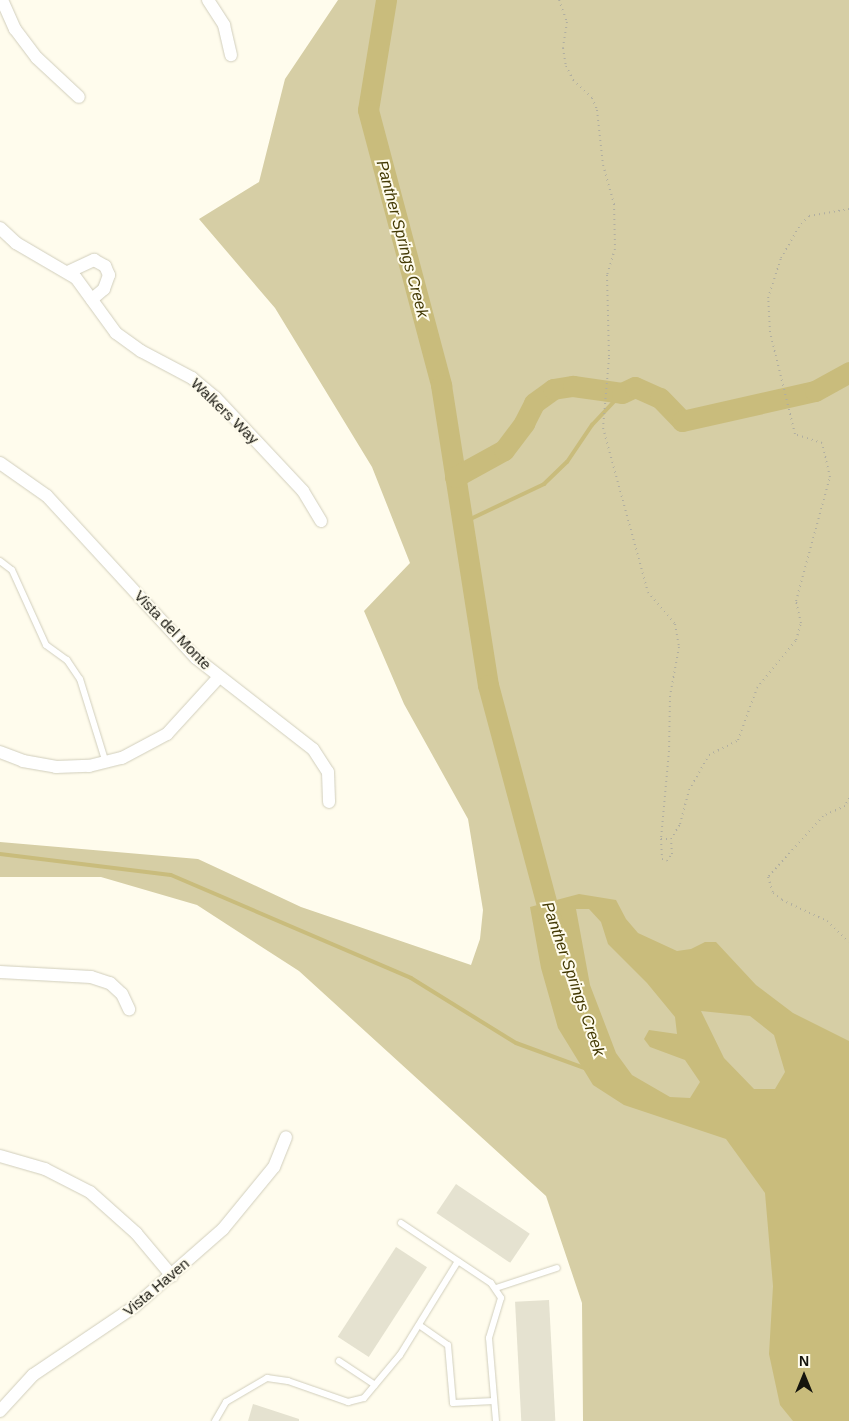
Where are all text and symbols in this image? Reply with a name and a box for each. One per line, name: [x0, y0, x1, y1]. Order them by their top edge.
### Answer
water label: Panther Springs Creek: [372, 158, 432, 320]
street label: Walkers Way: [187, 374, 263, 448]
street label: Vista del Monte: [131, 587, 215, 673]
water label: Panther Springs Creek: [538, 899, 608, 1059]
street label: Vista Haven: [119, 1254, 193, 1320]
north arrow: [779, 1351, 829, 1401]
text: N: [799, 1353, 809, 1369]

